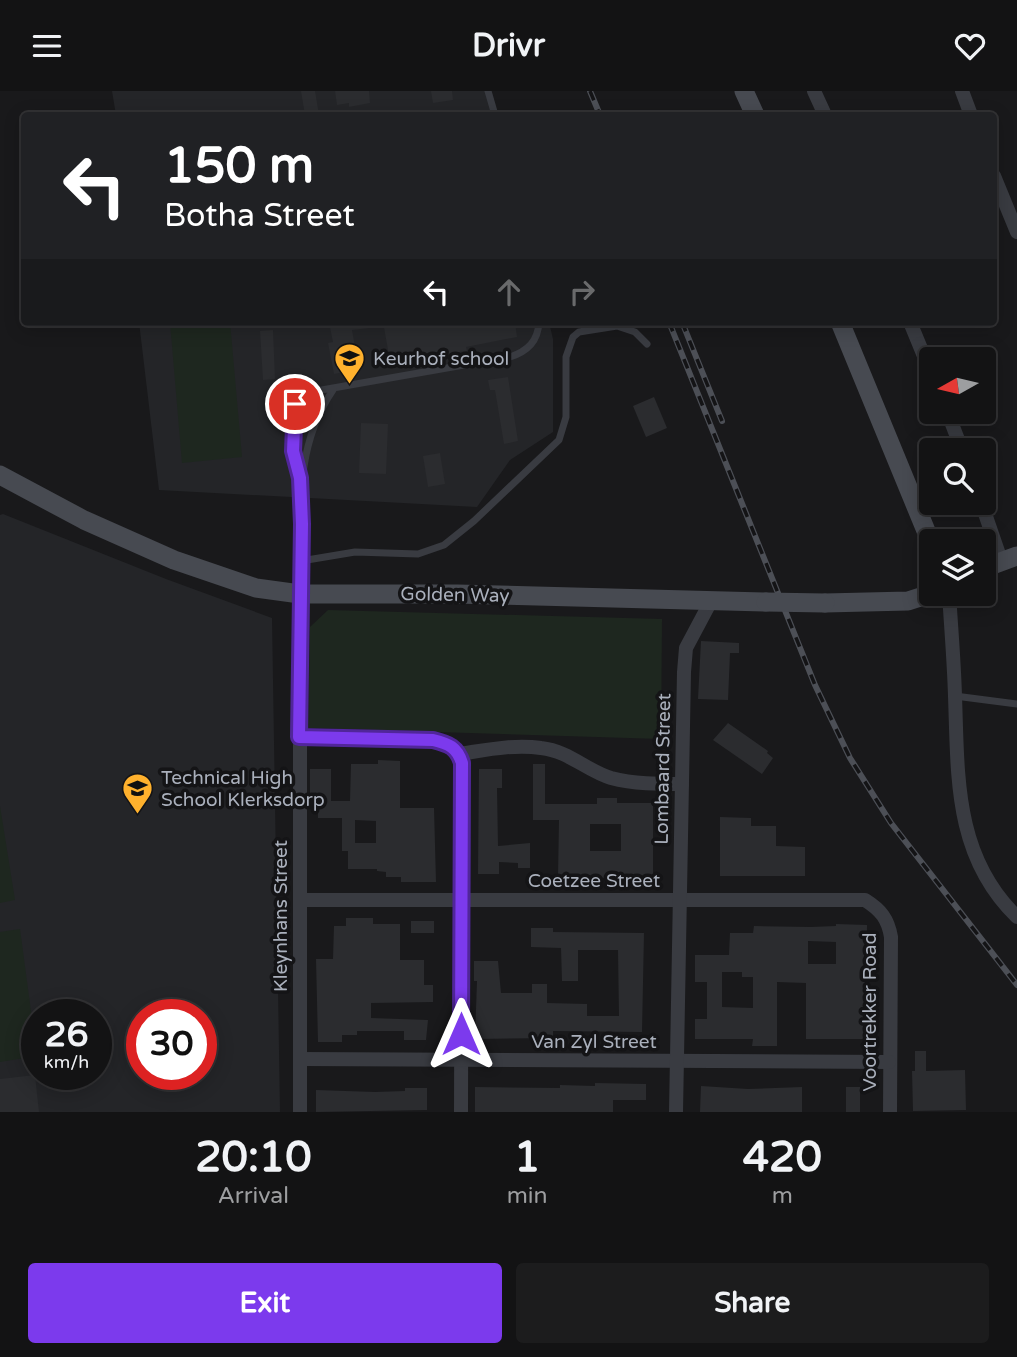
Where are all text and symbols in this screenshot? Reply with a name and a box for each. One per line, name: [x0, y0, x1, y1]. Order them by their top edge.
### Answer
icon: menu: [28, 27, 66, 65]
text: Drivr: [472, 27, 545, 65]
icon: heart: [951, 27, 989, 65]
text: 150 m: [164, 137, 314, 196]
icon: left: [49, 140, 140, 231]
text: Botha Street: [164, 197, 355, 235]
icon: left: [417, 273, 455, 311]
icon: ahead: [490, 273, 528, 311]
icon: right: [563, 273, 601, 311]
school or university icon: Keurhof school: [333, 342, 367, 386]
north arrow: [919, 347, 996, 423]
map controls: [919, 347, 996, 606]
place label: Keurhof school: [373, 348, 509, 370]
pin: [265, 374, 325, 434]
icon: arrive: [276, 385, 314, 423]
button: search: [919, 438, 996, 515]
button: layers: [919, 529, 996, 606]
street label: Golden Way: [400, 583, 510, 607]
street label: Lombaard Street: [651, 693, 675, 845]
place label: Technical High School Klerksdorp: [161, 767, 325, 811]
school or university icon: Technical High School Klerksdorp: [121, 772, 155, 816]
street label: Kleynhans Street: [270, 840, 292, 992]
street label: Coetzee Street: [528, 870, 660, 892]
street label: Voortrekker Road: [859, 933, 881, 1091]
position arrow: [424, 997, 498, 1071]
speed limit sign: 30: [126, 999, 217, 1090]
text: 26: [45, 1014, 88, 1056]
street label: Van Zyl Street: [531, 1031, 657, 1053]
text: km/h: [44, 1051, 89, 1073]
text: 20:10: [195, 1132, 312, 1183]
text: 1: [514, 1132, 540, 1183]
text: 420: [743, 1132, 822, 1183]
text: Arrival: [218, 1182, 289, 1210]
text: min: [507, 1182, 548, 1210]
text: m: [772, 1182, 793, 1210]
button: Exit: [28, 1263, 502, 1343]
button: Share: [516, 1263, 989, 1343]

